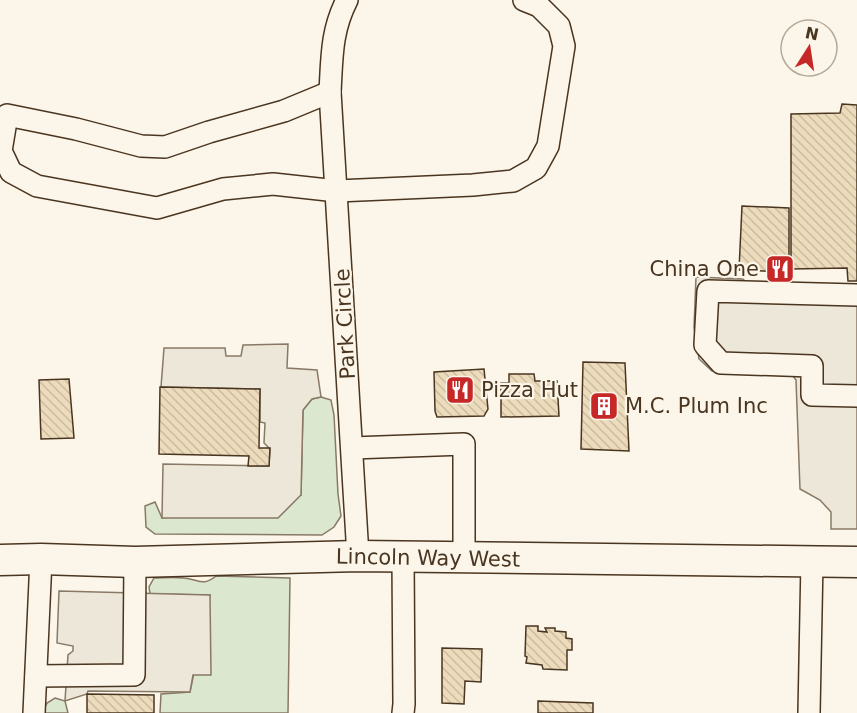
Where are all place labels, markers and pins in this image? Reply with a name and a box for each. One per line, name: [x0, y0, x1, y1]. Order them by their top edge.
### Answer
restaurant icon: China One: [764, 253, 796, 285]
place label: China One: [650, 257, 759, 281]
restaurant icon: Pizza Hut: [444, 374, 476, 406]
place label: Pizza Hut: [481, 378, 578, 402]
building icon: M.C. Plum Inc: [588, 390, 620, 422]
place label: M.C. Plum Inc: [625, 394, 768, 418]

